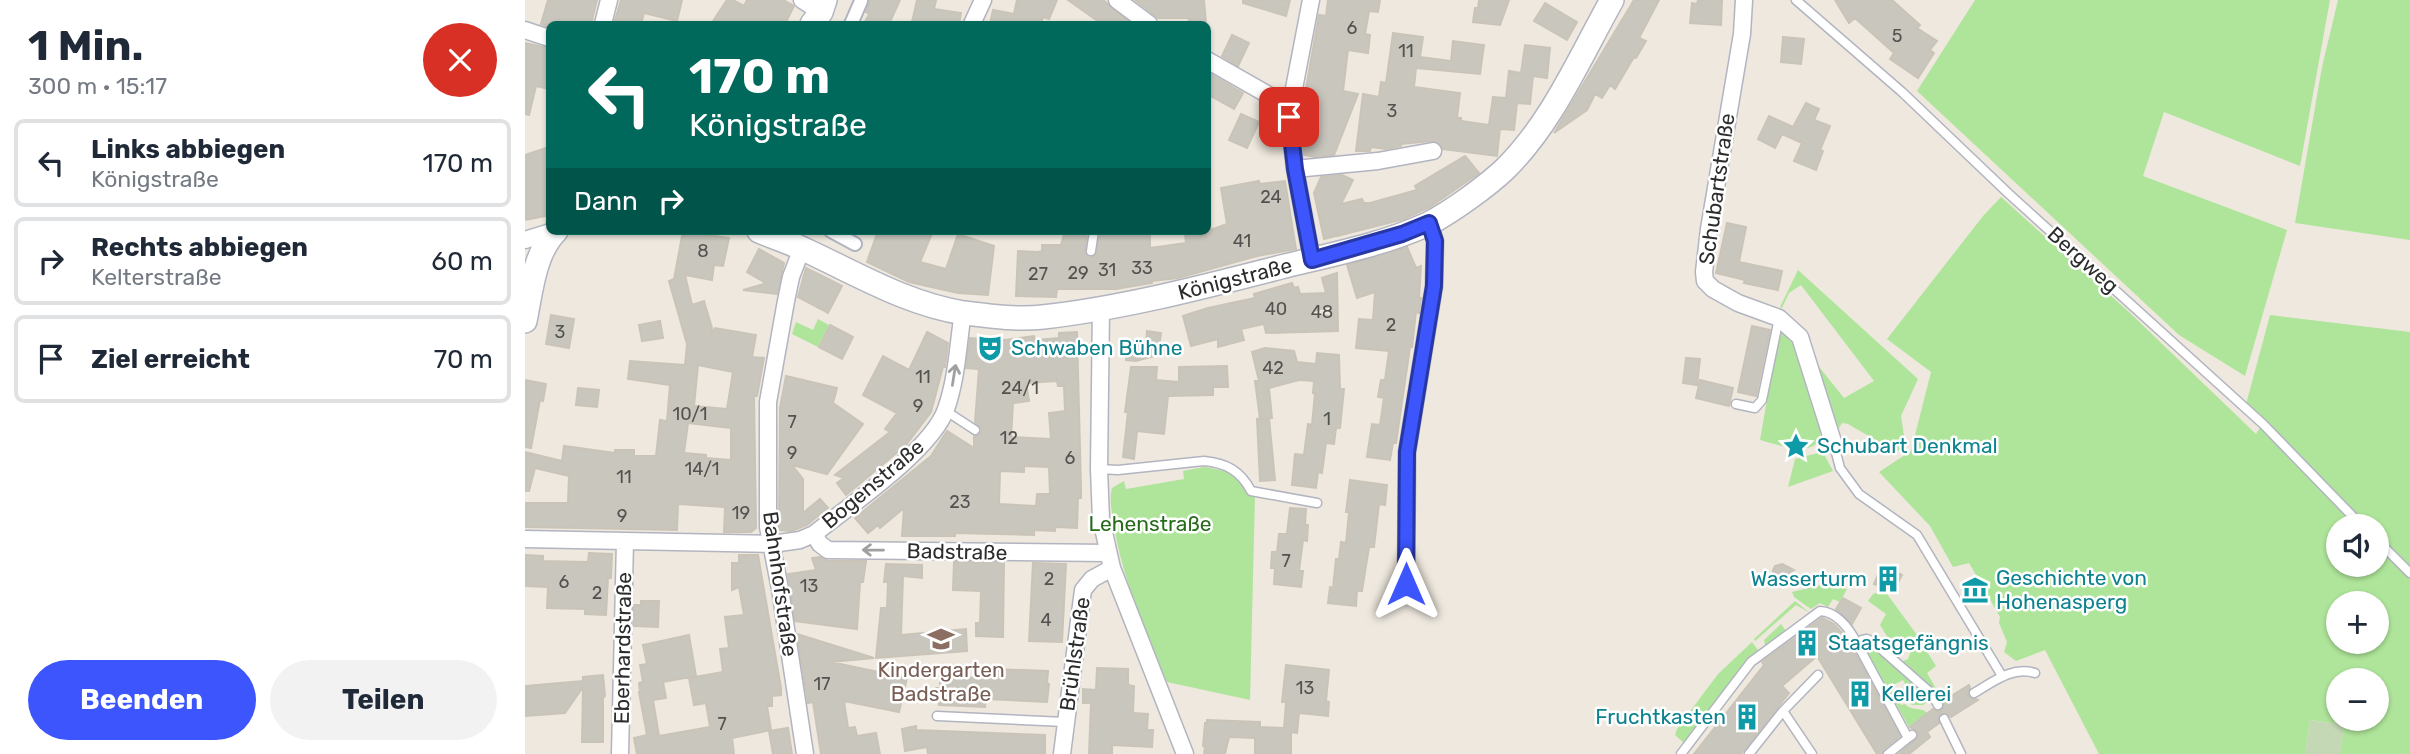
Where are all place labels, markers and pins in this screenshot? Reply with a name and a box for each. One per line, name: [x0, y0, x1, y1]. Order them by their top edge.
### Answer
pin: [1259, 87, 1319, 147]
theatre icon: Schwaben Bühne: [975, 333, 1005, 363]
place label: Schwaben Bühne: [1011, 335, 1182, 360]
place icon: Schubart Denkmal: [1781, 431, 1811, 461]
place label: Schubart Denkmal: [1817, 433, 1998, 458]
building icon: Wasserturm: [1873, 564, 1903, 594]
place label: Geschichte von Hohenasperg: [1996, 565, 2147, 614]
place label: Wasserturm: [1750, 566, 1867, 591]
museum icon: Geschichte von Hohenasperg: [1960, 575, 1990, 605]
school or university icon: Kindergarten Badstraße: [926, 624, 956, 654]
building icon: Staatsgefängnis: [1792, 628, 1822, 658]
place label: Staatsgefängnis: [1828, 630, 1989, 655]
place label: Kindergarten Badstraße: [877, 657, 1005, 706]
building icon: Kellerei: [1845, 679, 1875, 709]
place label: Kellerei: [1881, 681, 1951, 706]
building icon: Fruchtkasten: [1732, 702, 1762, 732]
place label: Fruchtkasten: [1595, 704, 1726, 729]

